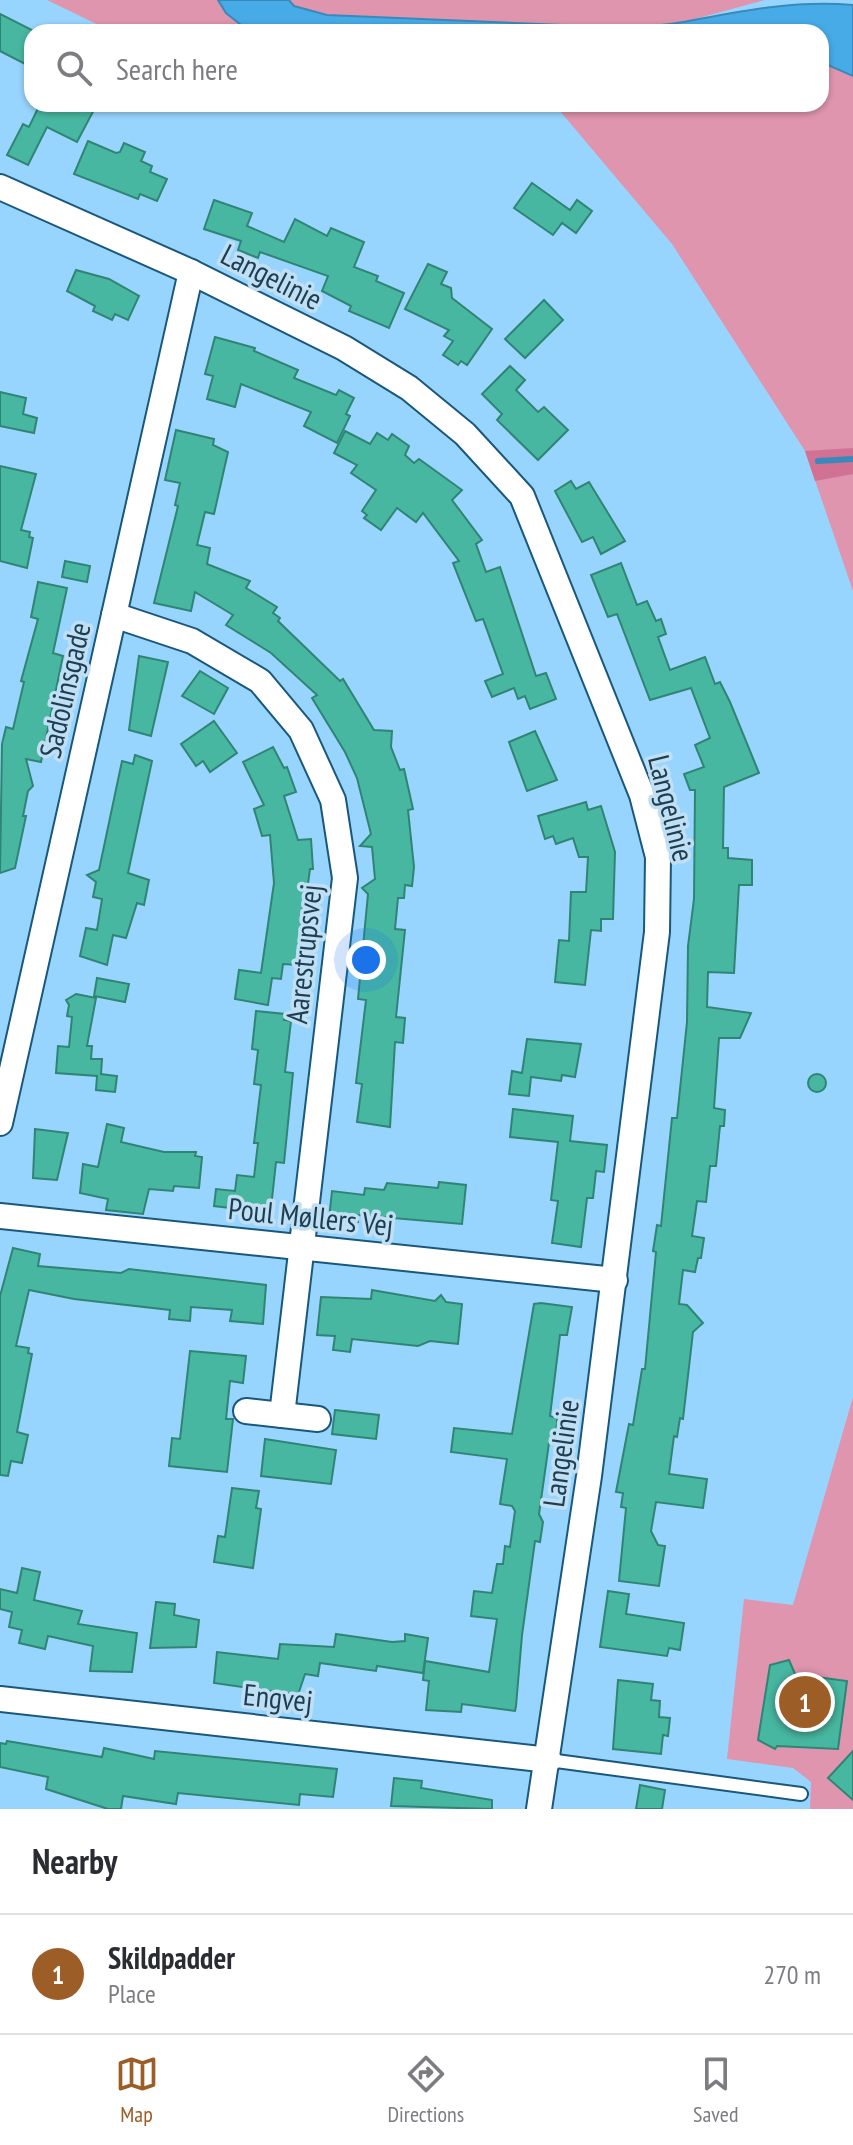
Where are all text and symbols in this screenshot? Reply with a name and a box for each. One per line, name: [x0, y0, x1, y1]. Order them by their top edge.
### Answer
search box: [24, 24, 829, 112]
icon: search: [52, 46, 96, 90]
text: Search here: [116, 49, 238, 88]
street label: Langelinie: [215, 234, 329, 318]
street label: Sadolinsgade: [29, 618, 99, 762]
street label: Langelinie: [640, 751, 704, 865]
street label: Aarestrupsvej: [276, 882, 330, 1026]
your location: [346, 940, 386, 980]
street label: Poul Møllers Vej: [227, 1188, 395, 1244]
street label: Langelinie: [533, 1397, 587, 1509]
pin: 1: [779, 1672, 831, 1732]
street label: Engvej: [241, 1674, 315, 1720]
text: Nearby: [32, 1839, 117, 1883]
text: Skildpadder: [108, 1938, 235, 1977]
text: 1: [52, 1958, 64, 1991]
text: 270 m: [763, 1958, 821, 1991]
text: Place: [108, 1977, 156, 2010]
tab: Map: [115, 2052, 159, 2128]
tab: Directions: [388, 2052, 464, 2128]
tab: Saved: [693, 2052, 738, 2128]

